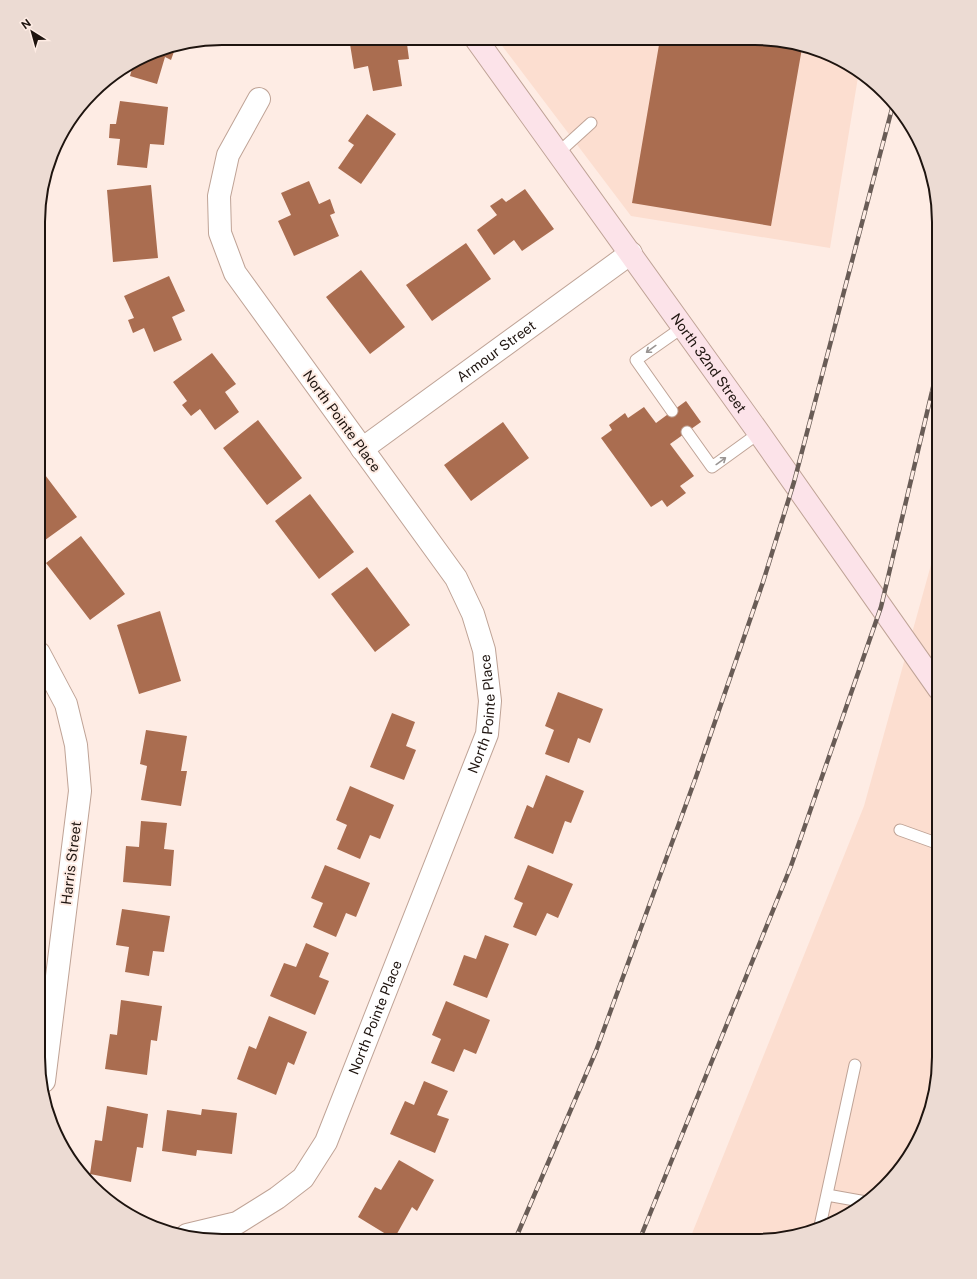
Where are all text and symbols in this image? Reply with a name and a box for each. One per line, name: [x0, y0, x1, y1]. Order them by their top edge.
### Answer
north arrow: [12, 12, 52, 52]
text: N: [19, 17, 33, 31]
street label: North 32nd Street: [668, 310, 750, 416]
street label: Armour Street: [454, 317, 539, 385]
one-way arrow: [646, 345, 657, 354]
street label: North Pointe Place: [300, 367, 384, 475]
one-way arrow: [715, 456, 726, 465]
street label: North Pointe Place: [464, 653, 498, 776]
street label: Harris Street: [58, 820, 84, 906]
street label: North Pointe Place: [345, 958, 405, 1077]

